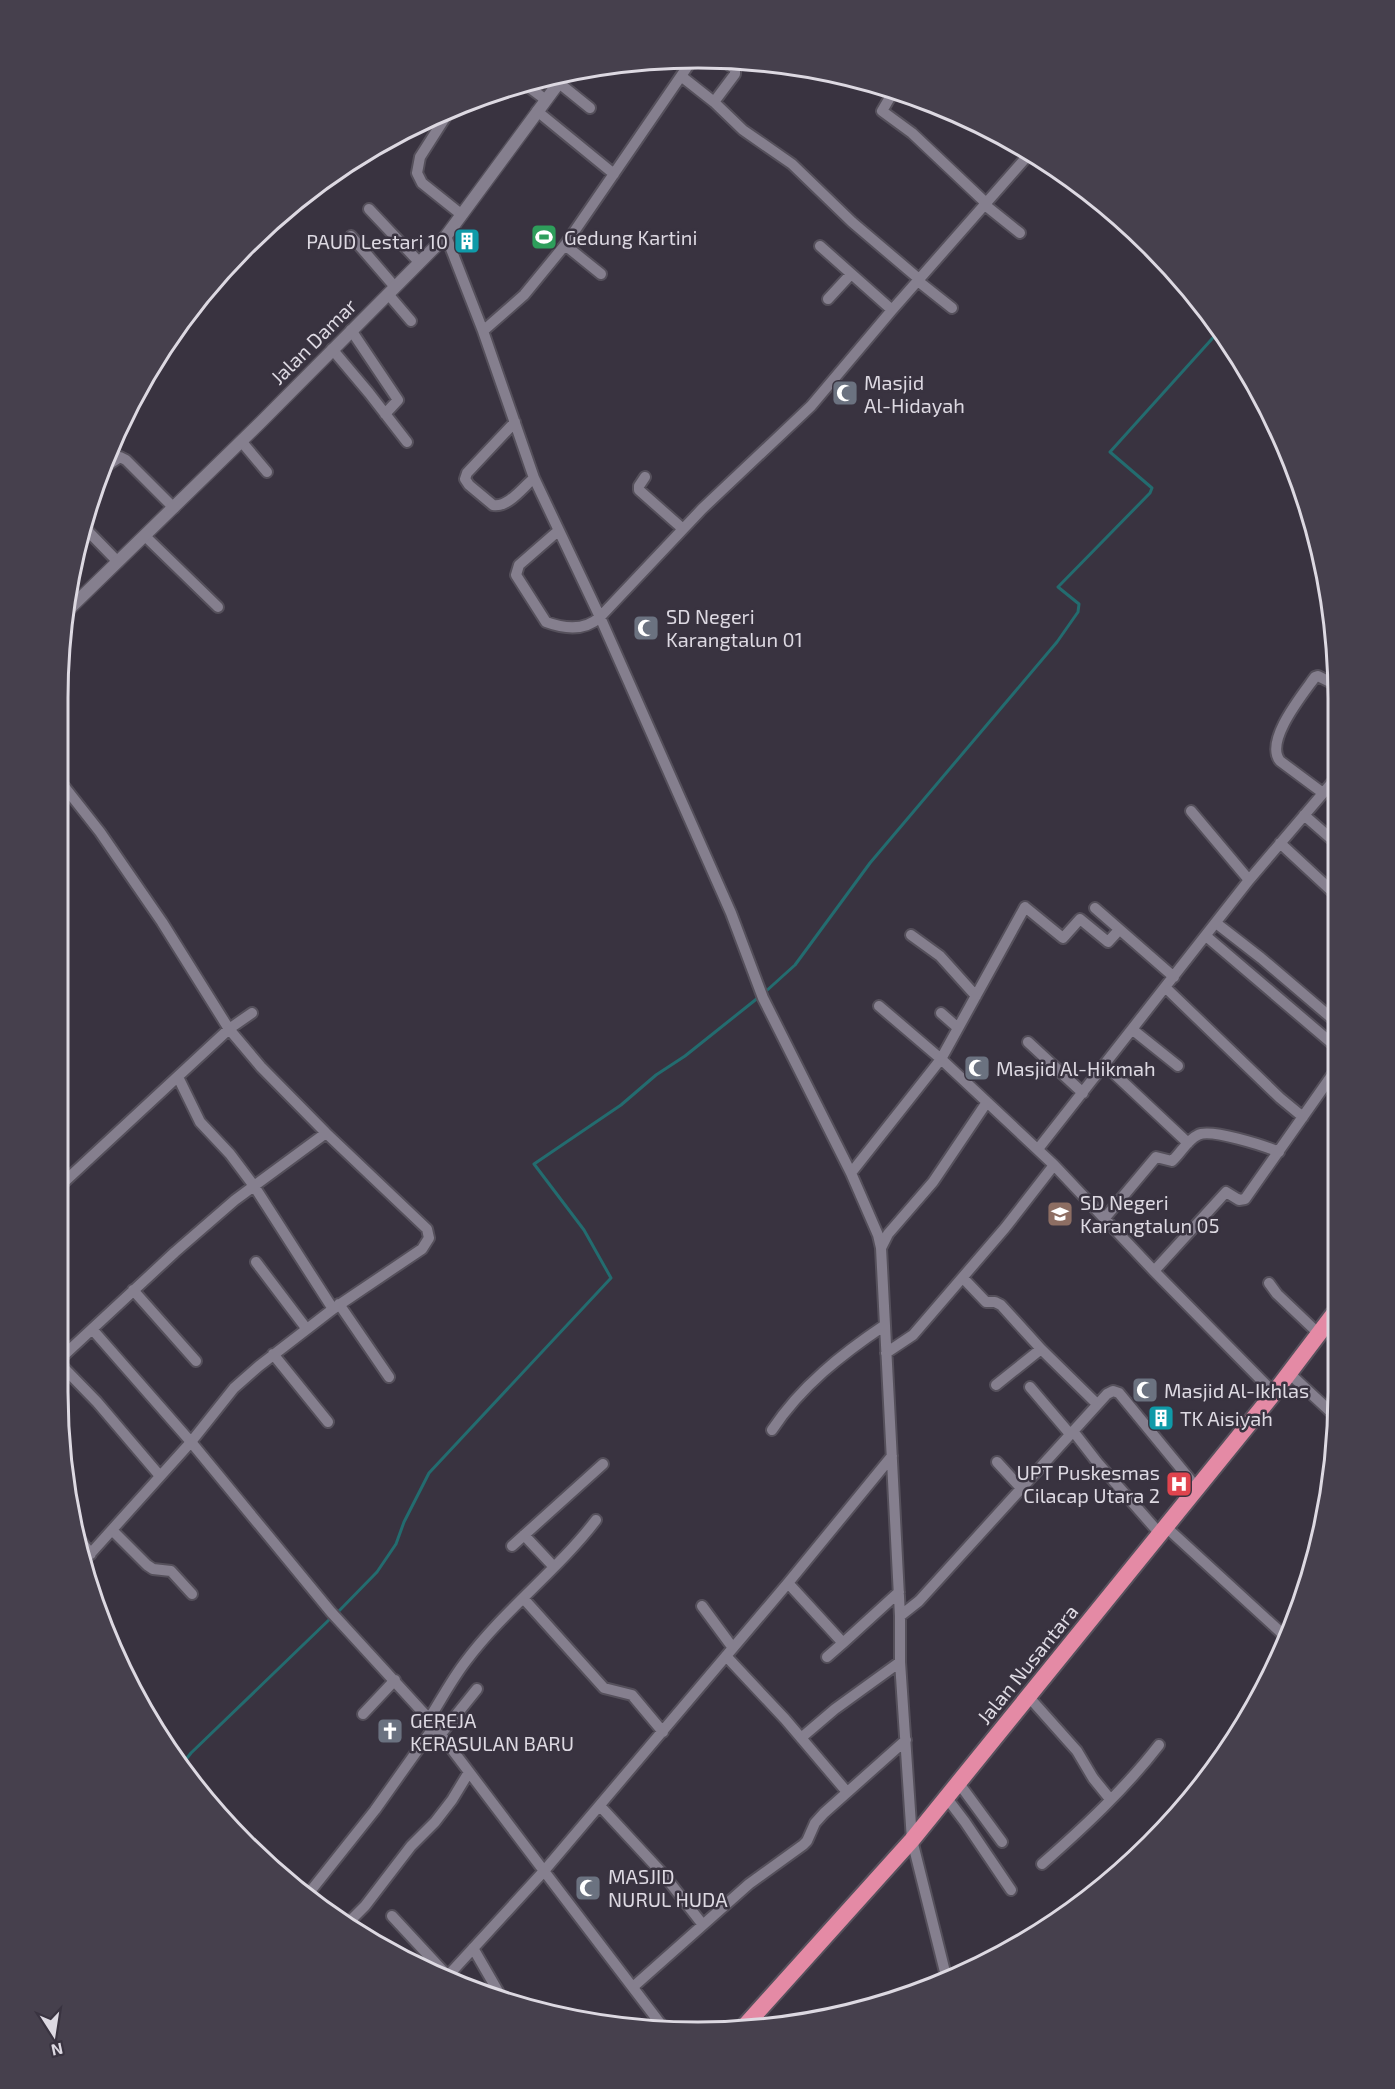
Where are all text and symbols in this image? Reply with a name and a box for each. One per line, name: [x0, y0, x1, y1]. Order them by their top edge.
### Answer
sports icon: Gedung Kartini: [529, 222, 559, 252]
place label: Gedung Kartini: [564, 225, 697, 249]
building icon: PAUD Lestari 10: [452, 226, 482, 256]
place label: PAUD Lestari 10: [306, 229, 448, 253]
street label: Jalan Damar: [265, 293, 361, 389]
place label: Masjid Al-Hidayah: [864, 370, 965, 417]
mosque icon: Masjid Al-Hidayah: [830, 378, 860, 408]
place label: SD Negeri Karangtalun 01: [666, 604, 803, 651]
mosque icon: SD Negeri Karangtalun 01: [631, 613, 661, 643]
mosque icon: Masjid Al-Hikmah: [962, 1053, 992, 1083]
place label: Masjid Al-Hikmah: [996, 1056, 1156, 1080]
place label: SD Negeri Karangtalun 05: [1080, 1190, 1219, 1237]
school or university icon: SD Negeri Karangtalun 05: [1045, 1199, 1075, 1229]
mosque icon: Masjid Al-Ikhlas: [1130, 1375, 1160, 1405]
place label: Masjid Al-Ikhlas: [1164, 1378, 1309, 1402]
building icon: TK Aisiyah: [1146, 1403, 1176, 1433]
place label: TK Aisiyah: [1180, 1406, 1273, 1430]
place label: UPT Puskesmas Cilacap Utara 2: [1016, 1460, 1160, 1507]
hospital icon: UPT Puskesmas Cilacap Utara 2: [1164, 1469, 1194, 1499]
street label: Jalan Nusantara: [972, 1599, 1082, 1729]
place label: GEREJA KERASULAN BARU: [410, 1708, 574, 1755]
church icon: GEREJA KERASULAN BARU: [375, 1716, 405, 1746]
place label: MASJID NURUL HUDA: [608, 1864, 728, 1911]
mosque icon: MASJID NURUL HUDA: [573, 1873, 603, 1903]
north arrow: [24, 2005, 84, 2065]
text: N: [50, 2040, 65, 2061]

